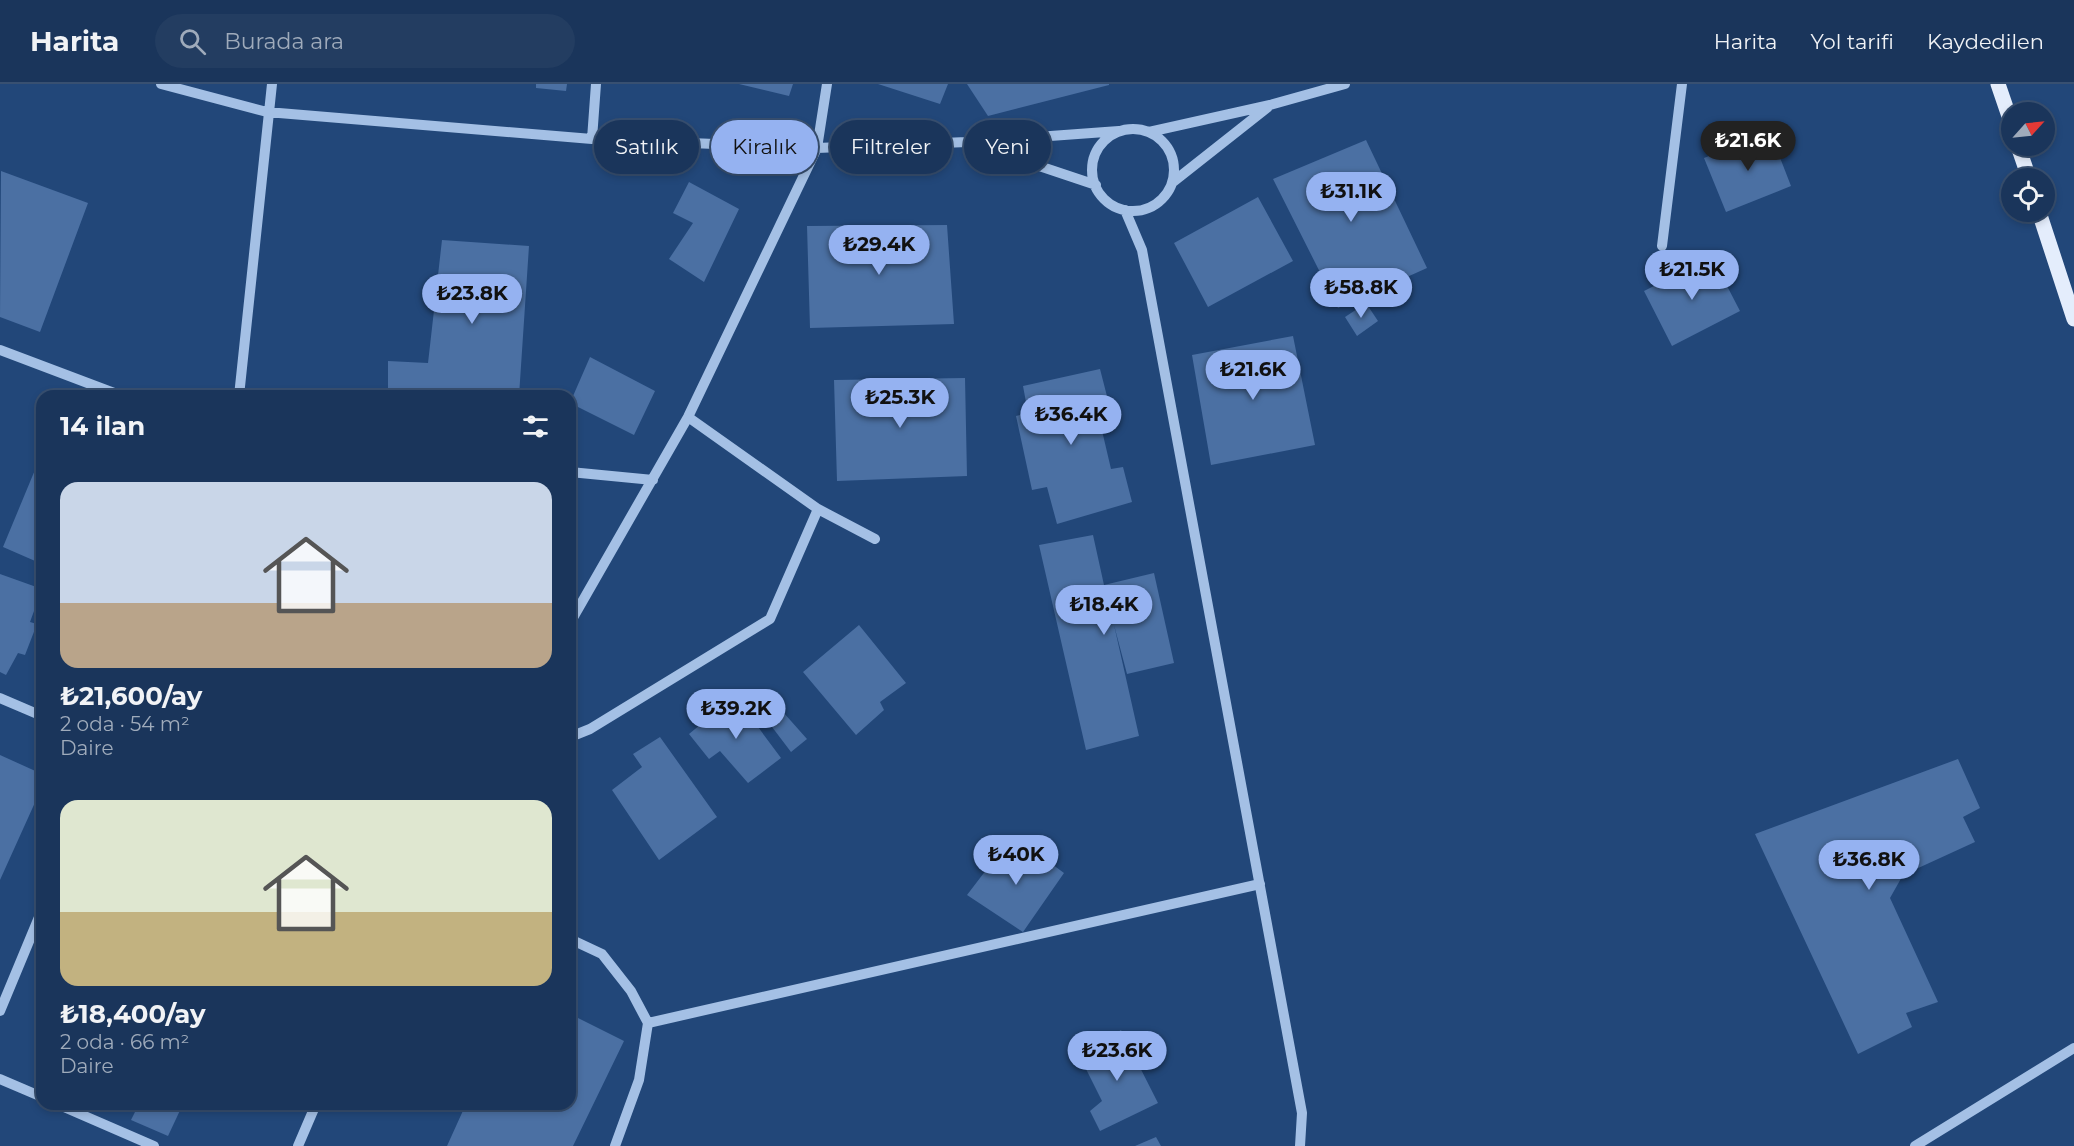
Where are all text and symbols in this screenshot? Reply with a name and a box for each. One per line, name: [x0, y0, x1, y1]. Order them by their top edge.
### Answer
search box: [155, 14, 575, 68]
text: Harita: [30, 24, 119, 58]
icon: search: [176, 25, 209, 58]
text: Burada ara: [224, 28, 344, 55]
text: Harita: [1714, 29, 1777, 54]
text: Yol tarifi: [1810, 29, 1894, 54]
text: Kaydedilen: [1927, 29, 2044, 54]
north arrow: [2001, 102, 2055, 156]
map controls: [2001, 102, 2055, 222]
chip: Satılık: [594, 120, 699, 174]
chip: Kiralık: [711, 120, 818, 174]
chip: Filtreler: [830, 120, 952, 174]
chip: Yeni: [964, 120, 1051, 174]
pin: ₺21.6K: [1699, 121, 1797, 172]
text: ₺21.6K: [1715, 128, 1781, 152]
button: locate: [2001, 168, 2055, 222]
pin: ₺31.1K: [1302, 172, 1400, 223]
text: ₺31.1K: [1320, 179, 1382, 203]
pin: ₺29.4K: [830, 225, 928, 276]
text: ₺29.4K: [843, 232, 915, 256]
pin: ₺21.5K: [1643, 250, 1741, 301]
text: ₺21.5K: [1659, 257, 1725, 281]
pin: ₺58.8K: [1312, 268, 1410, 319]
pin: ₺23.8K: [423, 274, 521, 325]
text: ₺58.8K: [1324, 275, 1398, 299]
text: ₺23.8K: [436, 281, 508, 305]
pin: ₺21.6K: [1204, 350, 1302, 401]
text: ₺21.6K: [1220, 357, 1286, 381]
pin: ₺25.3K: [851, 378, 949, 429]
text: ₺25.3K: [865, 385, 935, 409]
pin: ₺36.4K: [1022, 395, 1120, 446]
text: ₺36.4K: [1034, 402, 1108, 426]
text: 14 ilan: [60, 410, 145, 442]
icon: filters: [519, 410, 552, 443]
icon: home: [252, 521, 360, 629]
pin: ₺18.4K: [1055, 585, 1153, 636]
text: ₺18.4K: [1069, 592, 1139, 616]
text: ₺21,600/ay: [60, 680, 202, 712]
pin: ₺39.2K: [687, 689, 785, 740]
text: ₺39.2K: [701, 696, 772, 720]
text: 2 oda · 54 m²: [60, 712, 190, 736]
text: Daire: [60, 736, 114, 760]
pin: ₺40K: [980, 835, 1052, 886]
icon: home: [252, 839, 360, 947]
pin: ₺36.8K: [1820, 840, 1918, 891]
text: ₺40K: [987, 842, 1045, 866]
text: ₺36.8K: [1833, 847, 1905, 871]
text: ₺18,400/ay: [60, 998, 206, 1030]
text: 2 oda · 66 m²: [60, 1030, 189, 1054]
pin: ₺23.6K: [1068, 1031, 1166, 1082]
text: ₺23.6K: [1082, 1038, 1152, 1062]
text: Daire: [60, 1054, 114, 1078]

